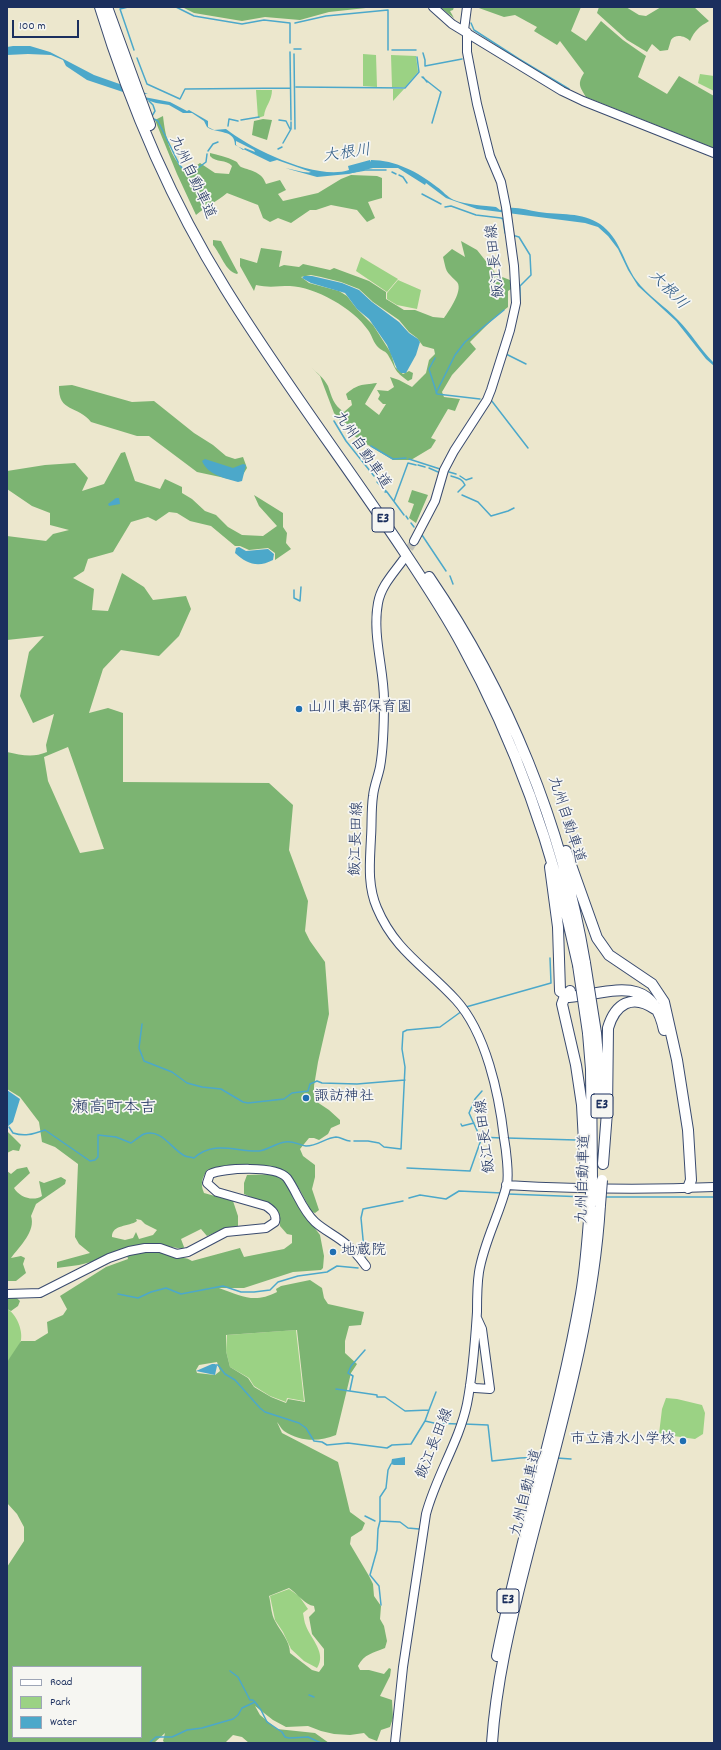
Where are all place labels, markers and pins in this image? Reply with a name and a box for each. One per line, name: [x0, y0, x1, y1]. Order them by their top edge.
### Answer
place label: 山川東部保育園: [307, 700, 412, 718]
marker: 山川東部保育園: [294, 704, 304, 714]
place label: 諏訪神社: [314, 1089, 374, 1107]
marker: 諏訪神社: [301, 1093, 311, 1103]
place label: 地蔵院: [341, 1243, 386, 1261]
marker: 地蔵院: [328, 1247, 338, 1257]
place label: 市立清水小学校: [570, 1432, 675, 1450]
marker: 市立清水小学校: [678, 1436, 688, 1446]

